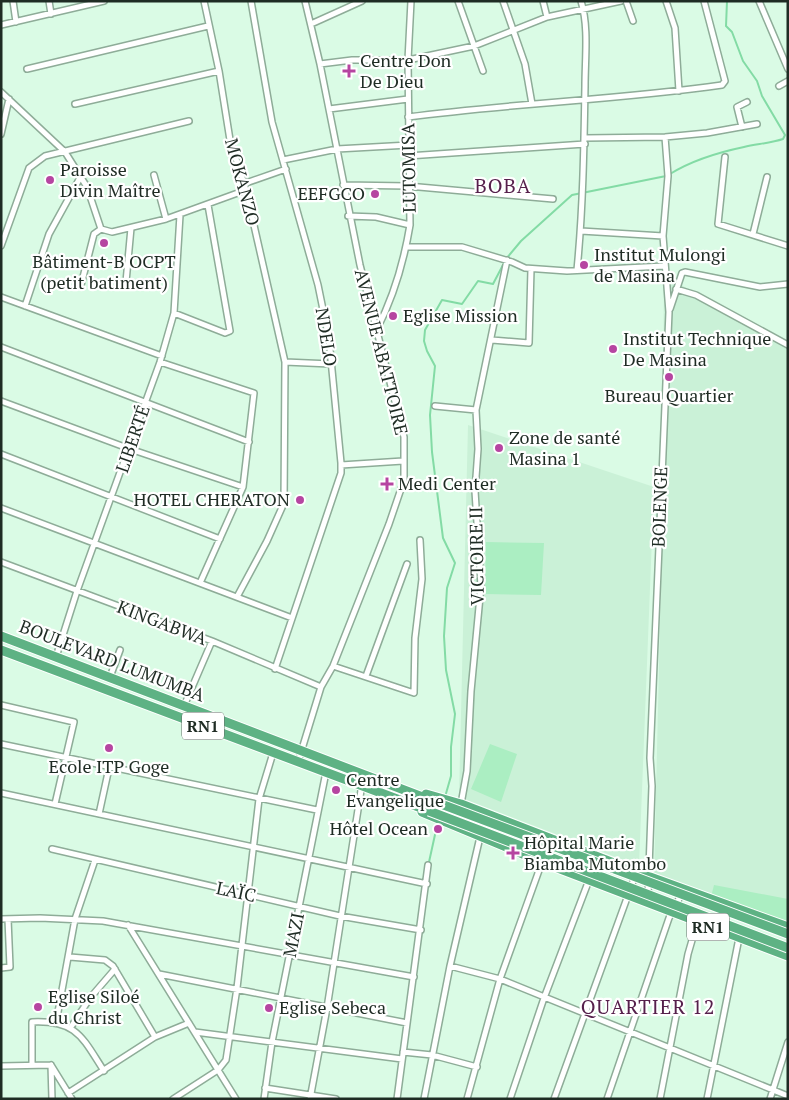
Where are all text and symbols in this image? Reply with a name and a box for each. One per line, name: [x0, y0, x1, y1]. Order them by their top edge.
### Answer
place label: Centre Don De Dieu: [360, 48, 452, 93]
marker: Centre Don De Dieu: [342, 64, 356, 78]
street label: LUTOMISA: [395, 122, 421, 213]
street label: MOKANZO: [220, 135, 266, 228]
place label: Paroisse Divin Maître: [60, 157, 161, 202]
district label: BOBA: [474, 172, 532, 199]
marker: Paroisse Divin Maître: [44, 174, 56, 186]
place label: EEFGCO: [297, 181, 365, 205]
marker: EEFGCO: [369, 188, 381, 200]
marker: Bâtiment-B OCPT (petit batiment): [98, 237, 110, 249]
place label: Institut Mulongi de Masina: [594, 242, 726, 287]
place label: Bâtiment-B OCPT (petit batiment): [32, 249, 176, 294]
marker: Institut Mulongi de Masina: [578, 259, 590, 271]
street label: AVENUE ABATTOIRE: [350, 266, 414, 437]
place label: Eglise Mission: [403, 303, 518, 327]
street label: NDELO: [311, 306, 343, 368]
marker: Eglise Mission: [387, 310, 399, 322]
place label: Institut Technique De Masina: [623, 326, 771, 371]
marker: Institut Technique De Masina: [607, 343, 619, 355]
marker: Bureau Quartier: [663, 371, 675, 383]
place label: Bureau Quartier: [605, 383, 734, 407]
street label: LIBERTÉ: [109, 402, 155, 476]
place label: Zone de santé Masina 1: [509, 425, 620, 470]
marker: Zone de santé Masina 1: [493, 442, 505, 454]
street label: BOLENGE: [646, 466, 672, 548]
place label: Medi Center: [398, 471, 496, 495]
marker: Medi Center: [380, 477, 394, 491]
place label: HOTEL CHERATON: [133, 487, 290, 511]
marker: HOTEL CHERATON: [294, 494, 306, 506]
street label: VICTOIRE II: [463, 506, 489, 606]
street label: KINGABWA: [114, 594, 211, 650]
street label: BOULEVARD LUMUMBA: [16, 614, 209, 707]
road number: RN1: [182, 712, 224, 739]
marker: Ecole ITP Goge: [103, 742, 115, 754]
place label: Ecole ITP Goge: [49, 754, 169, 778]
place label: Centre Evangelique: [346, 767, 444, 812]
marker: Centre Evangelique: [330, 784, 342, 796]
place label: Hôtel Ocean: [329, 816, 428, 840]
marker: Hôtel Ocean: [432, 823, 444, 835]
place label: Hôpital Marie Biamba Mutombo: [524, 830, 666, 875]
marker: Hôpital Marie Biamba Mutombo: [506, 846, 520, 860]
street label: LAÏC: [214, 875, 258, 907]
street label: MAZI: [277, 911, 309, 959]
road number: RN1: [687, 914, 729, 940]
place label: Eglise Siloé du Christ: [48, 984, 140, 1029]
district label: QUARTIER 12: [581, 993, 715, 1020]
place label: Eglise Sebeca: [279, 995, 386, 1019]
marker: Eglise Siloé du Christ: [32, 1001, 44, 1013]
marker: Eglise Sebeca: [263, 1002, 275, 1014]

